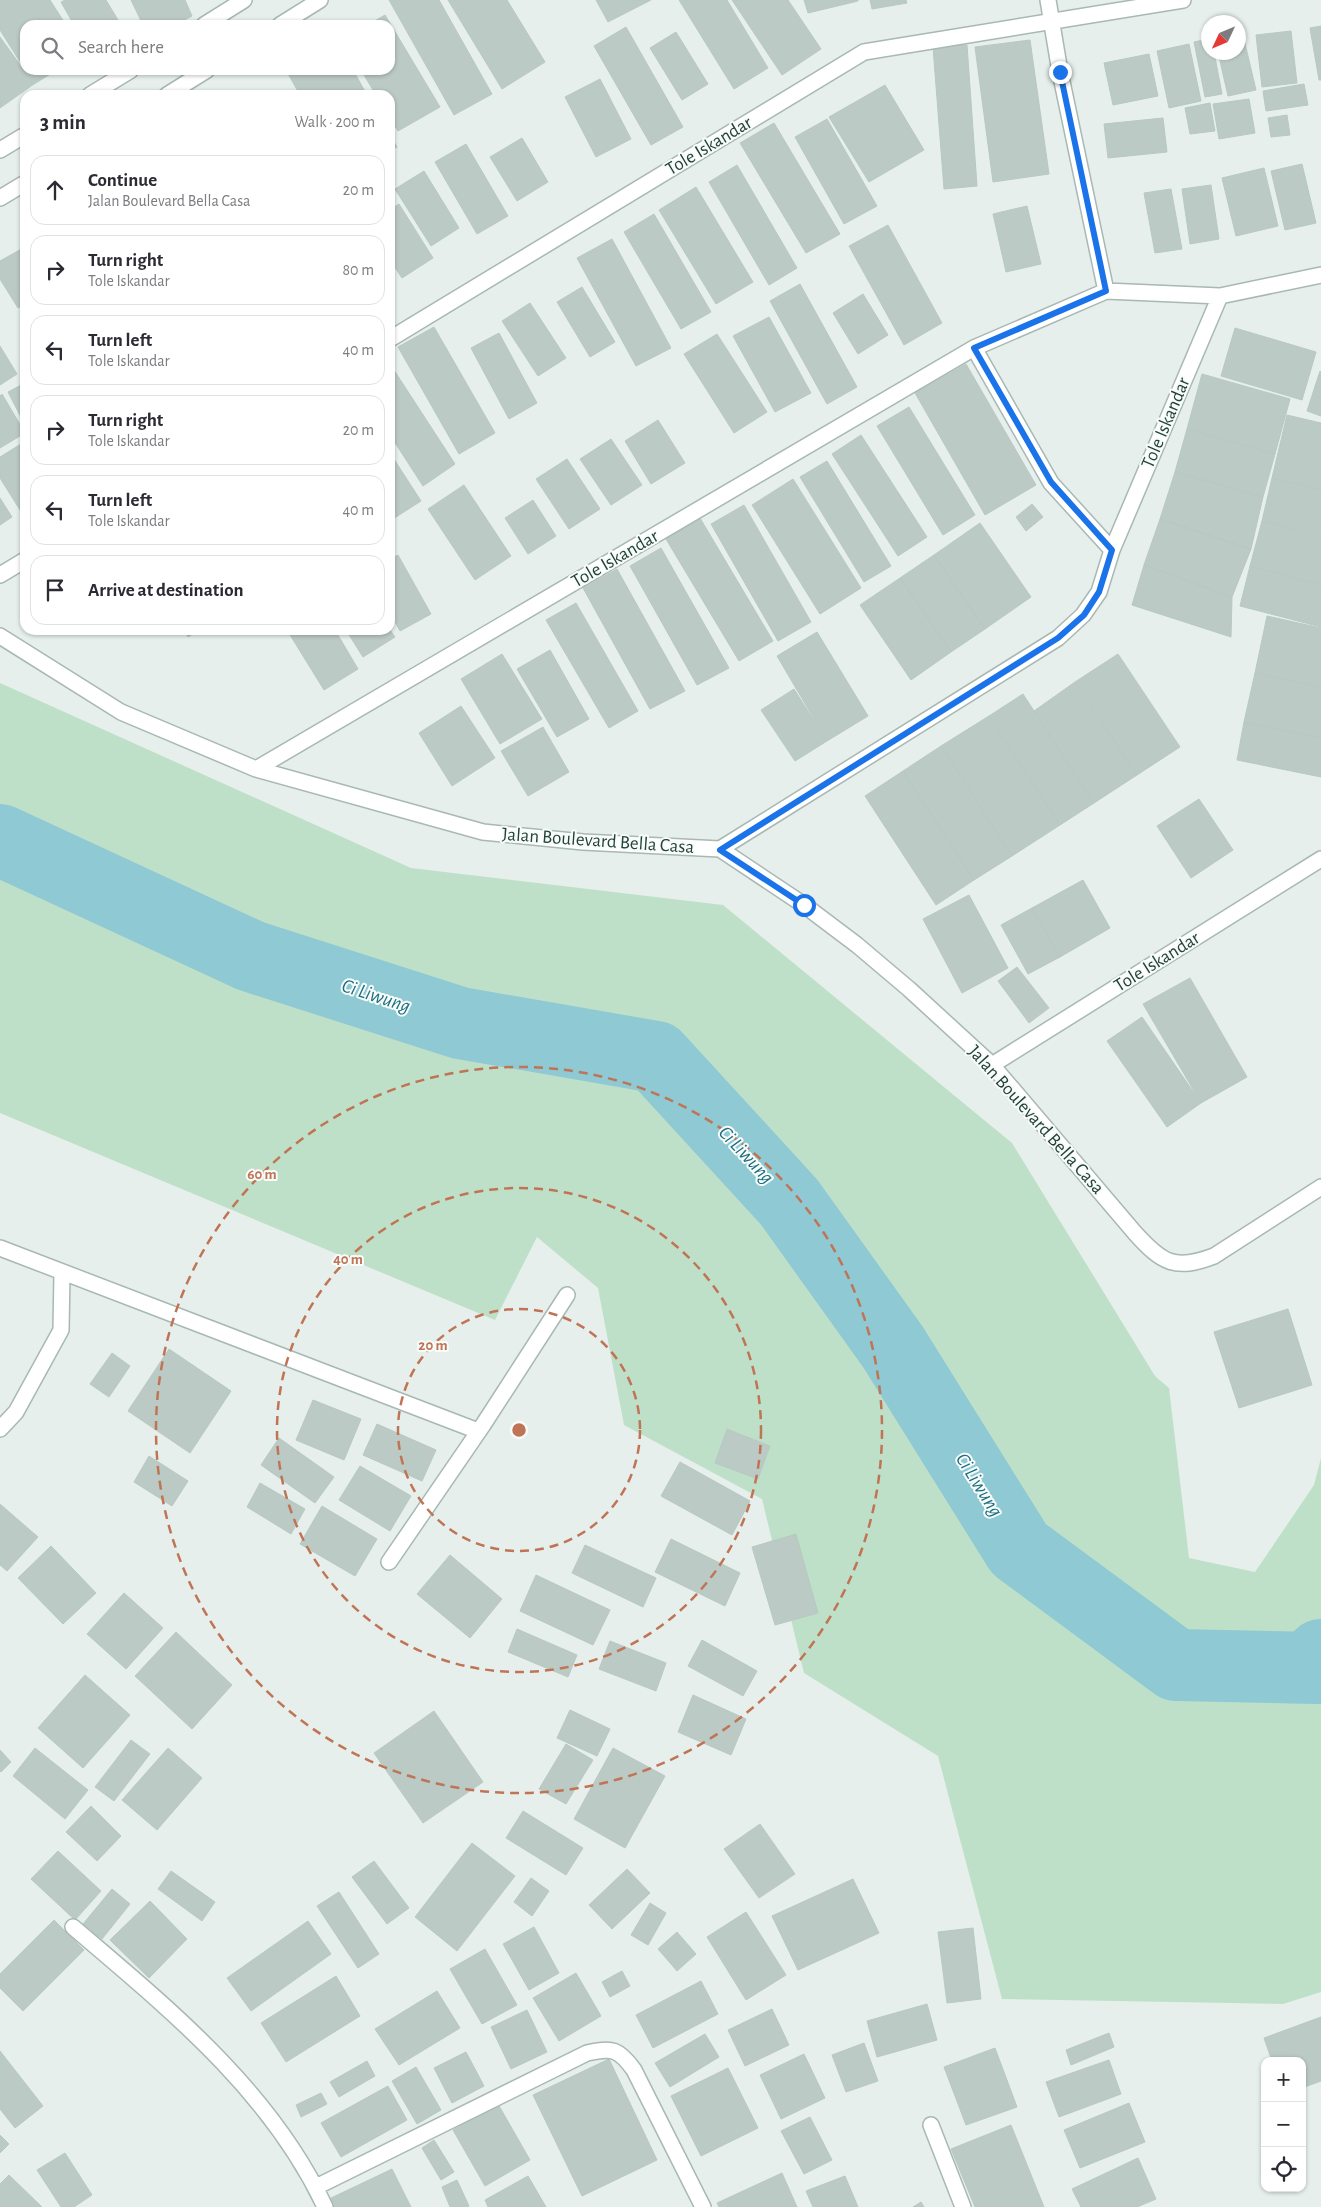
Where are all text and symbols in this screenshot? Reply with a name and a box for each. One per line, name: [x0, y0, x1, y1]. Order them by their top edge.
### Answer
north arrow: [1201, 15, 1246, 60]
search box: [20, 20, 395, 75]
icon: search: [38, 34, 66, 62]
text: Search here: [78, 38, 164, 57]
route end: [1049, 61, 1072, 84]
text: 3 min: [40, 112, 86, 133]
street label: Tole Iskandar: [663, 113, 755, 179]
text: Walk · 200 m: [294, 114, 375, 130]
text: Continue: [88, 171, 157, 190]
icon: ahead: [41, 176, 69, 204]
text: 20 m: [343, 182, 374, 198]
text: Jalan Boulevard Bella Casa: [88, 193, 250, 209]
text: Turn right: [88, 251, 163, 270]
icon: right: [41, 256, 69, 284]
text: 80 m: [343, 262, 374, 278]
text: Tole Iskandar: [88, 273, 170, 289]
text: Turn left: [88, 331, 152, 350]
icon: left: [41, 336, 69, 364]
text: 40 m: [342, 342, 374, 358]
text: Tole Iskandar: [88, 353, 170, 369]
street label: Tole Iskandar: [1138, 375, 1194, 471]
text: Turn right: [88, 411, 163, 430]
icon: right: [41, 416, 69, 444]
text: 20 m: [343, 422, 374, 438]
text: Tole Iskandar: [88, 433, 170, 449]
text: Turn left: [88, 491, 152, 510]
icon: left: [41, 496, 69, 524]
text: 40 m: [342, 502, 374, 518]
text: Tole Iskandar: [88, 513, 170, 529]
street label: Tole Iskandar: [568, 527, 662, 591]
icon: arrive: [41, 576, 69, 604]
text: Arrive at destination: [88, 581, 244, 600]
street label: Jalan Boulevard Bella Casa: [501, 825, 695, 857]
route start: [793, 894, 816, 917]
street label: Tole Iskandar: [1111, 928, 1203, 996]
water label: Ci Liwung: [339, 976, 413, 1016]
street label: Jalan Boulevard Bella Casa: [964, 1042, 1108, 1198]
water label: Ci Liwung: [715, 1122, 777, 1188]
text: 60 m: [247, 1167, 277, 1182]
text: 40 m: [333, 1252, 363, 1267]
text: 20 m: [418, 1338, 448, 1353]
centre of rings: [510, 1421, 528, 1439]
water label: Ci Liwung: [952, 1450, 1006, 1520]
map controls: [1261, 2057, 1306, 2192]
button: +: [1261, 2057, 1306, 2102]
button: −: [1261, 2102, 1306, 2147]
button: locate: [1261, 2147, 1306, 2192]

